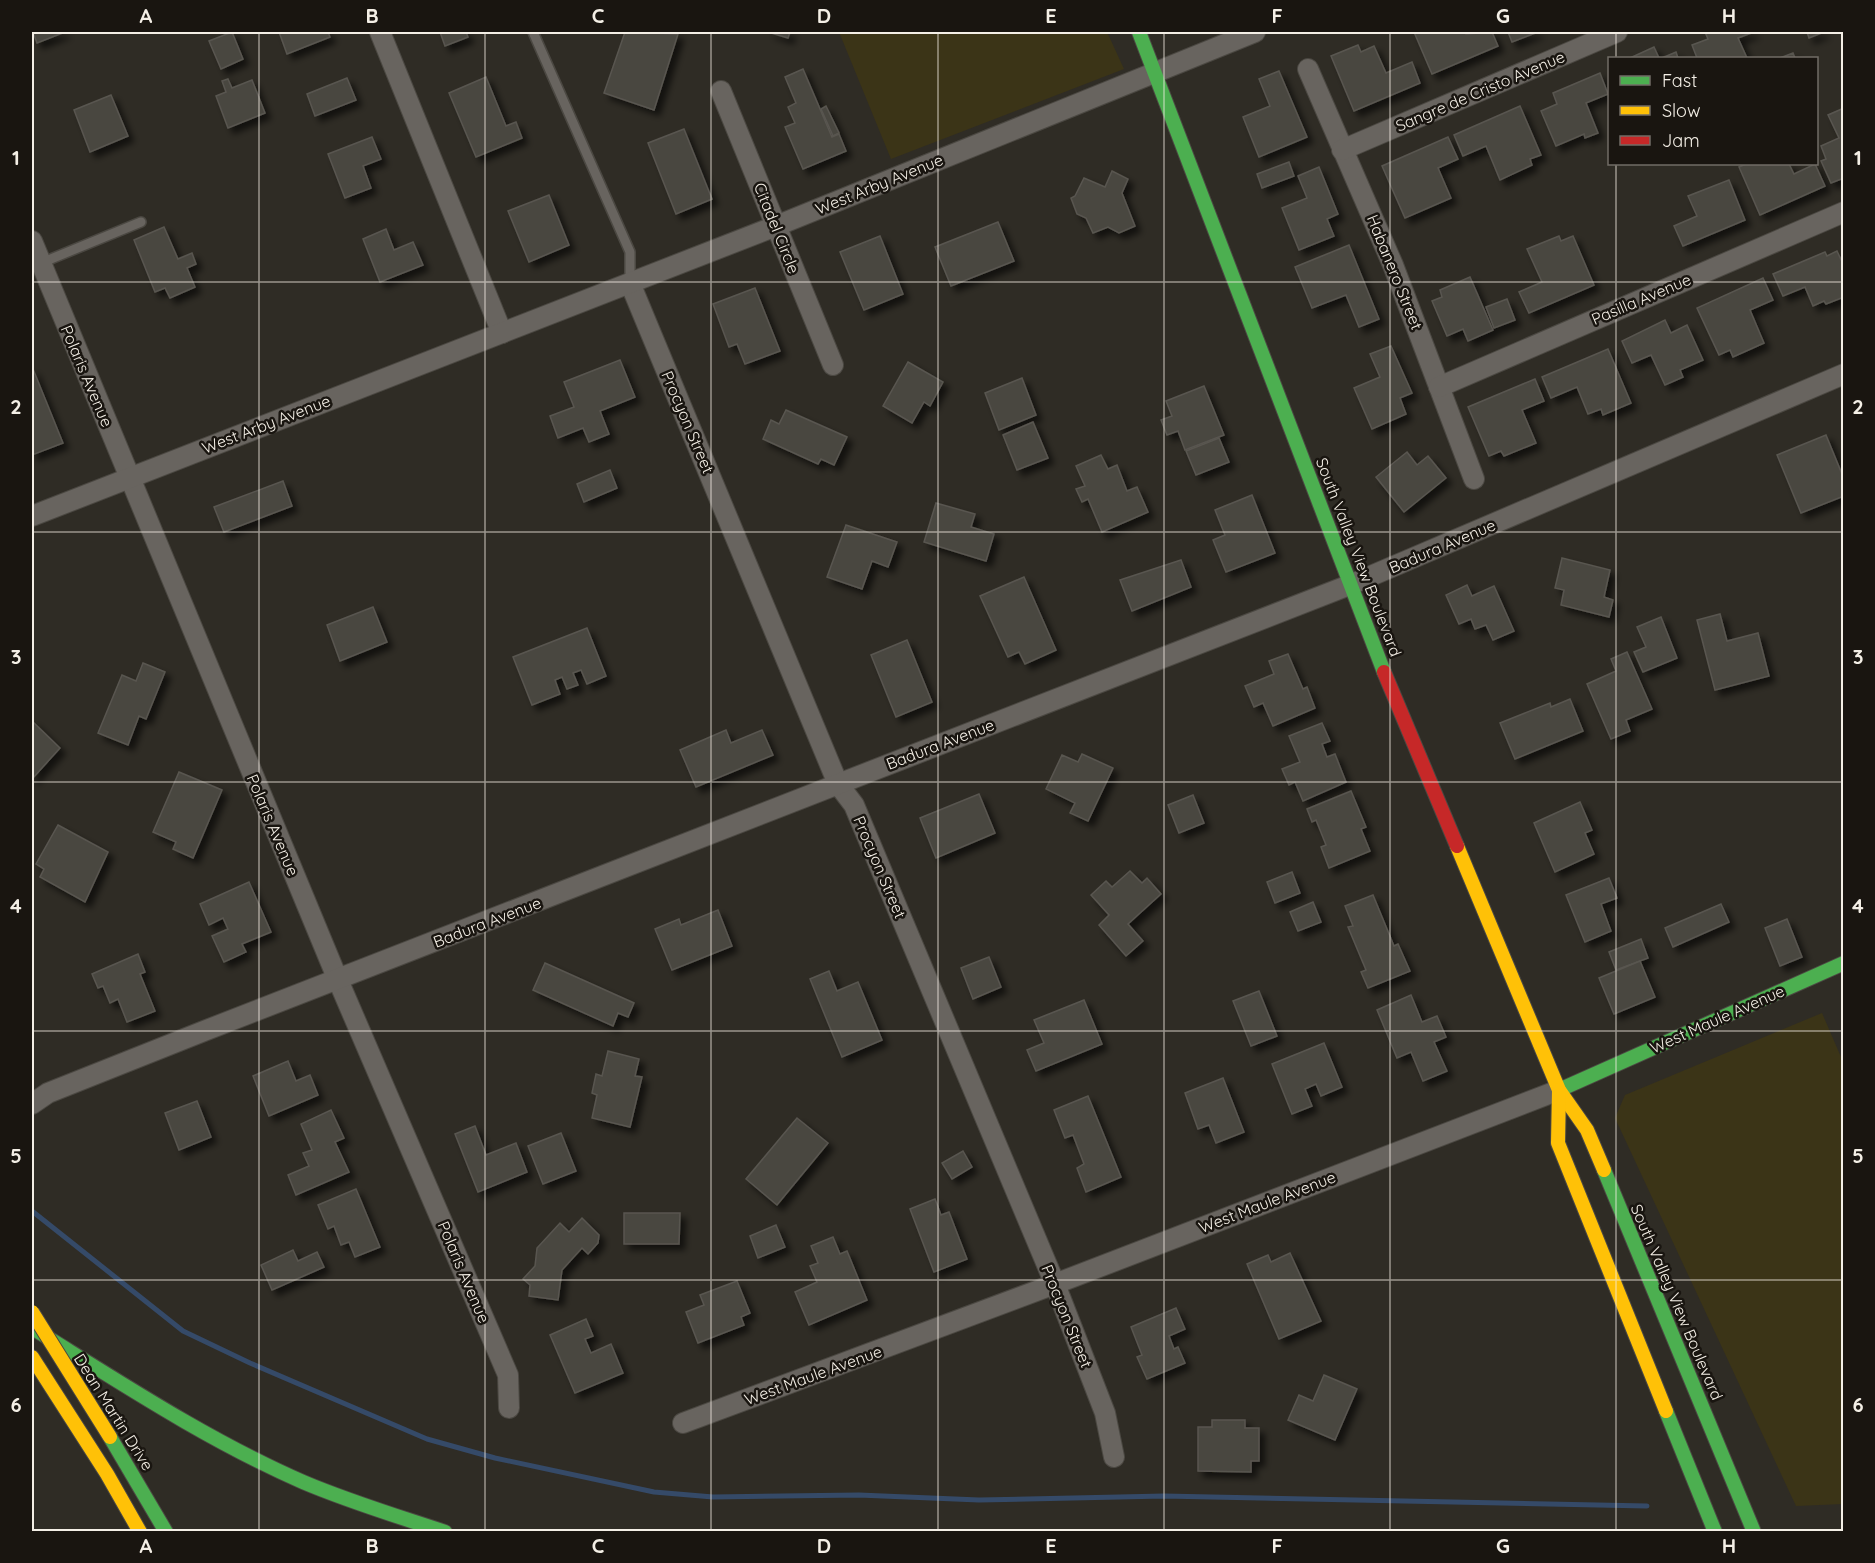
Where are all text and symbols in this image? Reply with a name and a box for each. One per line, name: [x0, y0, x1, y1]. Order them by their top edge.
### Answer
text: A: [140, 3, 153, 28]
text: B: [365, 3, 379, 28]
text: C: [592, 3, 605, 28]
text: D: [817, 3, 831, 28]
text: E: [1045, 3, 1057, 28]
text: F: [1271, 3, 1283, 28]
text: G: [1496, 3, 1510, 28]
text: H: [1722, 3, 1736, 28]
street label: Sangre de Cristo Avenue: [1392, 46, 1568, 136]
legend: [1608, 57, 1818, 165]
text: Fast: [1662, 69, 1697, 92]
text: Slow: [1662, 99, 1700, 122]
text: Jam: [1662, 129, 1700, 152]
text: 1: [12, 145, 20, 170]
text: 1: [1854, 145, 1862, 170]
street label: West Arby Avenue: [812, 149, 946, 219]
street label: Citadel Circle: [750, 180, 804, 276]
street label: Habanero Street: [1363, 211, 1427, 333]
street label: Pasilla Avenue: [1588, 269, 1694, 329]
street label: Polaris Avenue: [57, 322, 117, 430]
street label: Procyon Street: [657, 368, 719, 476]
street label: West Arby Avenue: [199, 390, 333, 458]
text: 2: [10, 394, 22, 419]
text: 2: [1852, 394, 1864, 419]
street label: South Valley View Boulevard: [1312, 455, 1406, 659]
street label: Badura Avenue: [1386, 515, 1498, 577]
text: 3: [11, 644, 21, 669]
text: 3: [1853, 644, 1863, 669]
street label: Badura Avenue: [883, 714, 997, 774]
street label: Polaris Avenue: [243, 771, 303, 879]
street label: Procyon Street: [849, 813, 911, 921]
street label: Badura Avenue: [430, 892, 544, 952]
text: 4: [10, 893, 22, 918]
text: 4: [1852, 893, 1864, 918]
street label: West Maule Avenue: [1647, 980, 1787, 1058]
text: 5: [10, 1143, 22, 1168]
text: 5: [1852, 1143, 1864, 1168]
street label: West Maule Avenue: [1196, 1167, 1338, 1237]
street label: South Valley View Boulevard: [1627, 1201, 1727, 1403]
street label: Polaris Avenue: [434, 1218, 494, 1326]
street label: Procyon Street: [1037, 1262, 1097, 1370]
street label: West Maule Avenue: [741, 1341, 885, 1409]
street label: Dean Martin Drive: [70, 1350, 158, 1474]
text: 6: [10, 1392, 22, 1417]
text: 6: [1852, 1392, 1864, 1417]
text: A: [140, 1533, 153, 1558]
text: B: [365, 1533, 379, 1558]
text: C: [592, 1533, 605, 1558]
text: D: [817, 1533, 831, 1558]
text: E: [1045, 1533, 1057, 1558]
text: F: [1271, 1533, 1283, 1558]
text: G: [1496, 1533, 1510, 1558]
text: H: [1722, 1533, 1736, 1558]

